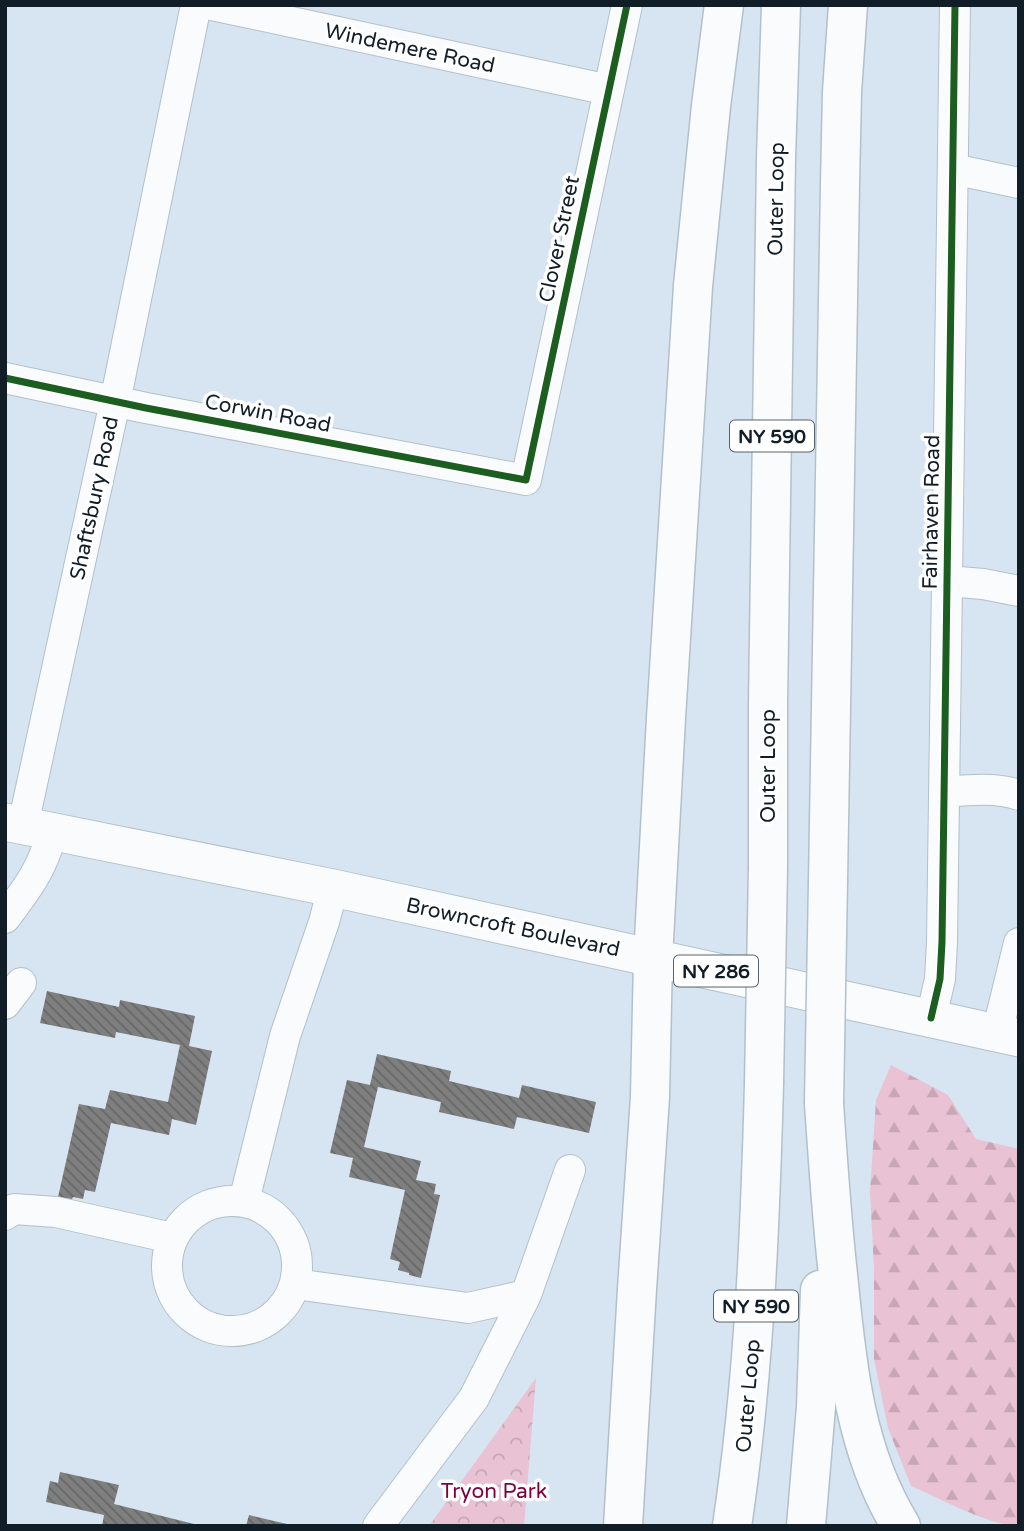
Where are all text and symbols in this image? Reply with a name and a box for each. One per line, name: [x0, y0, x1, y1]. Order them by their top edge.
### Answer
street label: Windemere Road: [323, 18, 497, 79]
street label: Outer Loop: [763, 142, 790, 256]
street label: Clover Street: [534, 173, 585, 305]
street label: Corwin Road: [203, 389, 333, 438]
street label: Shaftsbury Road: [65, 414, 124, 582]
road number: NY 590: [730, 420, 814, 452]
street label: Fairhaven Road: [918, 435, 945, 589]
street label: Outer Loop: [756, 709, 781, 823]
street label: Browncroft Boulevard: [404, 893, 622, 962]
road number: NY 286: [674, 956, 758, 987]
road number: NY 590: [714, 1290, 798, 1322]
street label: Outer Loop: [731, 1338, 766, 1454]
park label: Tryon Park: [441, 1479, 547, 1504]

